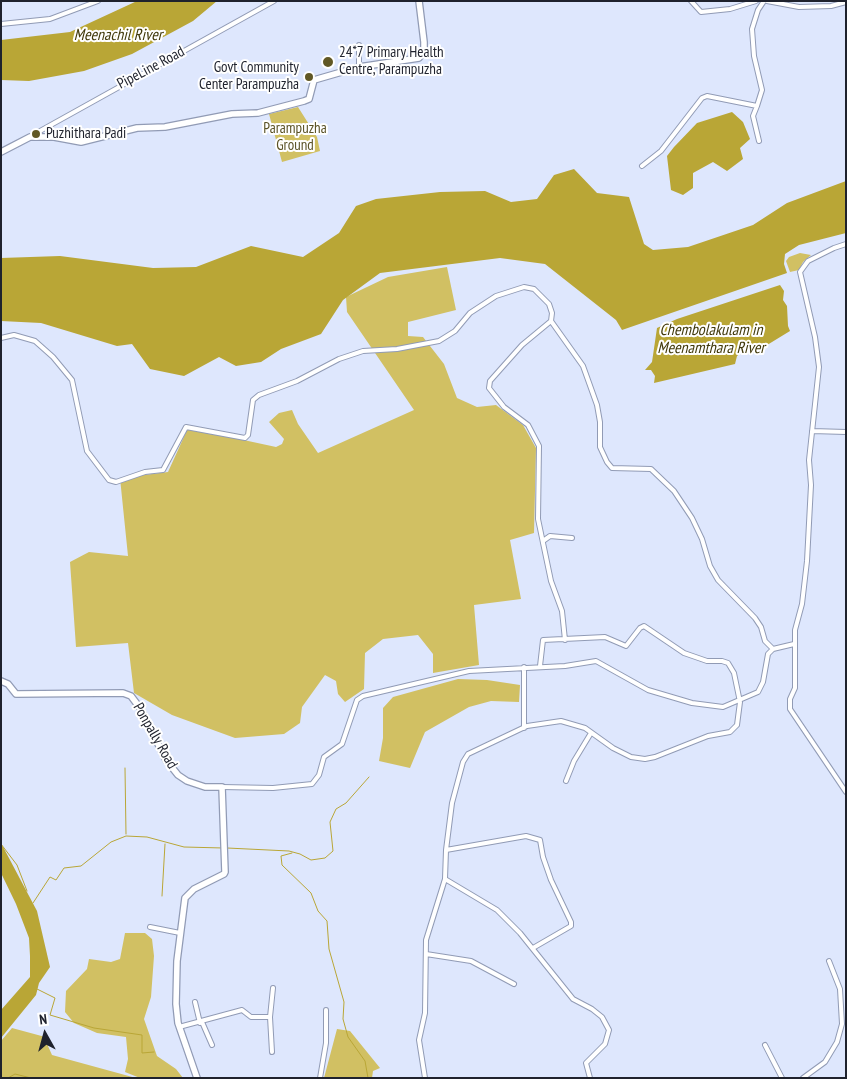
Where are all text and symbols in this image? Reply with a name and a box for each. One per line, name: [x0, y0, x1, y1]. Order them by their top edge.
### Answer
water label: Meenachil River: [74, 25, 162, 45]
street label: PipeLine Road: [114, 43, 188, 93]
place label: 24*7 Primary Health Centre, Parampuzha: [339, 44, 444, 79]
marker: 24*7 Primary Health Centre, Parampuzha: [321, 55, 335, 69]
place label: Govt Community Center Parampuzha: [199, 59, 299, 94]
marker: Govt Community Center Parampuzha: [303, 71, 315, 83]
park label: Parampuzha Ground: [263, 120, 327, 155]
place label: Puzhithara Padi: [46, 125, 126, 143]
marker: Puzhithara Padi: [30, 128, 42, 140]
water label: Chembolakulam in Meenamthara River: [657, 320, 765, 358]
street label: Ponpally Road: [129, 700, 181, 772]
north arrow: [20, 1009, 70, 1059]
text: N: [38, 1010, 48, 1029]

